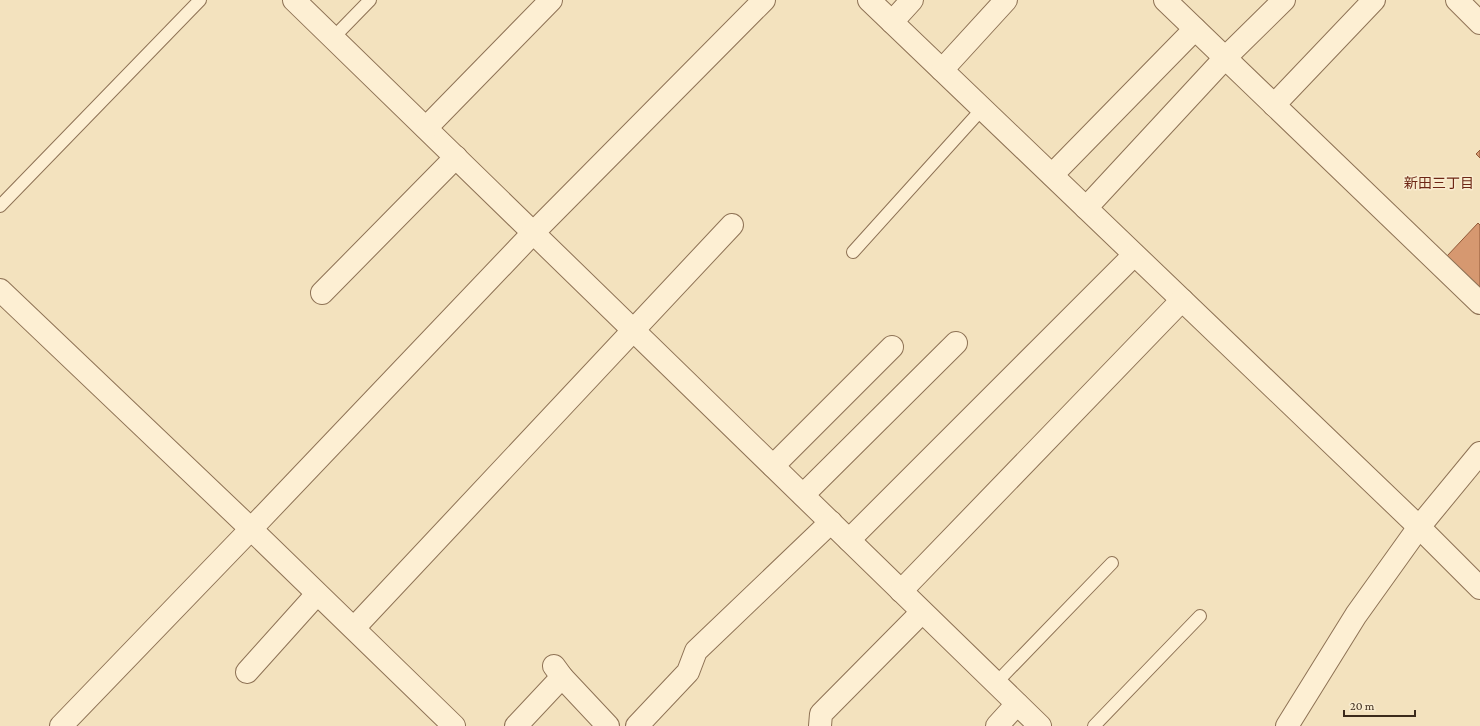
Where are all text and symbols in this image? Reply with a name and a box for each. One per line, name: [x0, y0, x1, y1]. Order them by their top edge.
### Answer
district label: 新田三丁目: [1404, 175, 1474, 191]
scale bar: [1344, 692, 1415, 718]
text: 20 m: [1350, 699, 1375, 713]

